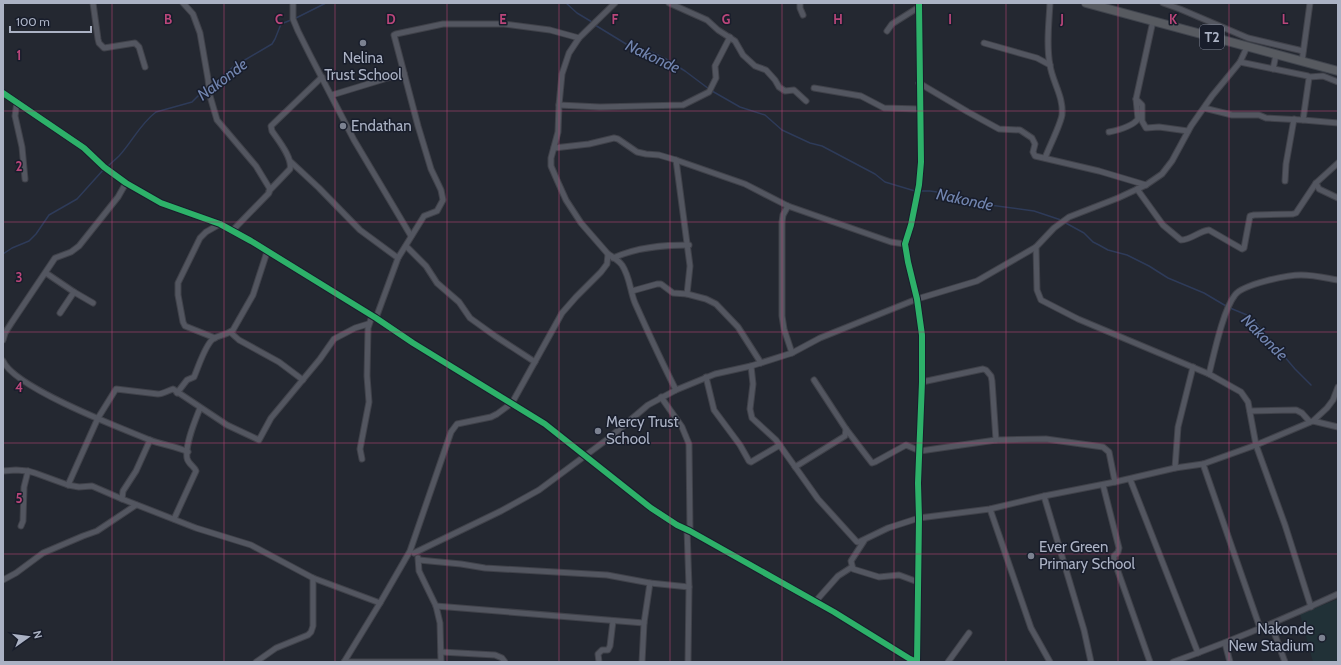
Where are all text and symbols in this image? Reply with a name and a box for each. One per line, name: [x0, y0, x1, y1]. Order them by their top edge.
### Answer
scale bar: [10, 8, 91, 34]
text: B: [164, 11, 172, 27]
text: C: [275, 11, 283, 27]
text: D: [386, 11, 396, 27]
text: E: [499, 11, 507, 27]
text: F: [612, 11, 619, 27]
text: G: [722, 11, 731, 27]
text: H: [833, 11, 843, 27]
text: I: [948, 11, 952, 27]
text: J: [1059, 11, 1064, 27]
text: K: [1169, 11, 1178, 27]
text: L: [1282, 11, 1289, 27]
text: 100 m: [16, 14, 50, 29]
road number: T2: [1200, 25, 1224, 49]
water label: Nakonde: [623, 36, 683, 77]
marker: Nelina Trust School: [358, 38, 368, 48]
text: 1: [17, 47, 21, 63]
place label: Nelina Trust School: [324, 49, 402, 84]
water label: Nakonde: [194, 54, 251, 104]
place label: Endathan: [351, 117, 412, 135]
marker: Endathan: [338, 121, 348, 131]
text: 2: [16, 158, 23, 174]
water label: Nakonde: [935, 184, 995, 215]
text: 3: [15, 269, 23, 285]
water label: Nakonde: [1238, 310, 1292, 364]
text: 4: [15, 379, 23, 395]
place label: Mercy Trust School: [606, 413, 679, 448]
marker: Mercy Trust School: [593, 426, 603, 436]
text: 5: [16, 490, 23, 506]
place label: Ever Green Primary School: [1039, 538, 1136, 573]
marker: Ever Green Primary School: [1026, 551, 1036, 561]
north arrow: [8, 617, 48, 657]
place label: Nakonde New Stadium: [1228, 620, 1314, 655]
text: N: [30, 629, 45, 640]
marker: Nakonde New Stadium: [1317, 633, 1327, 643]

